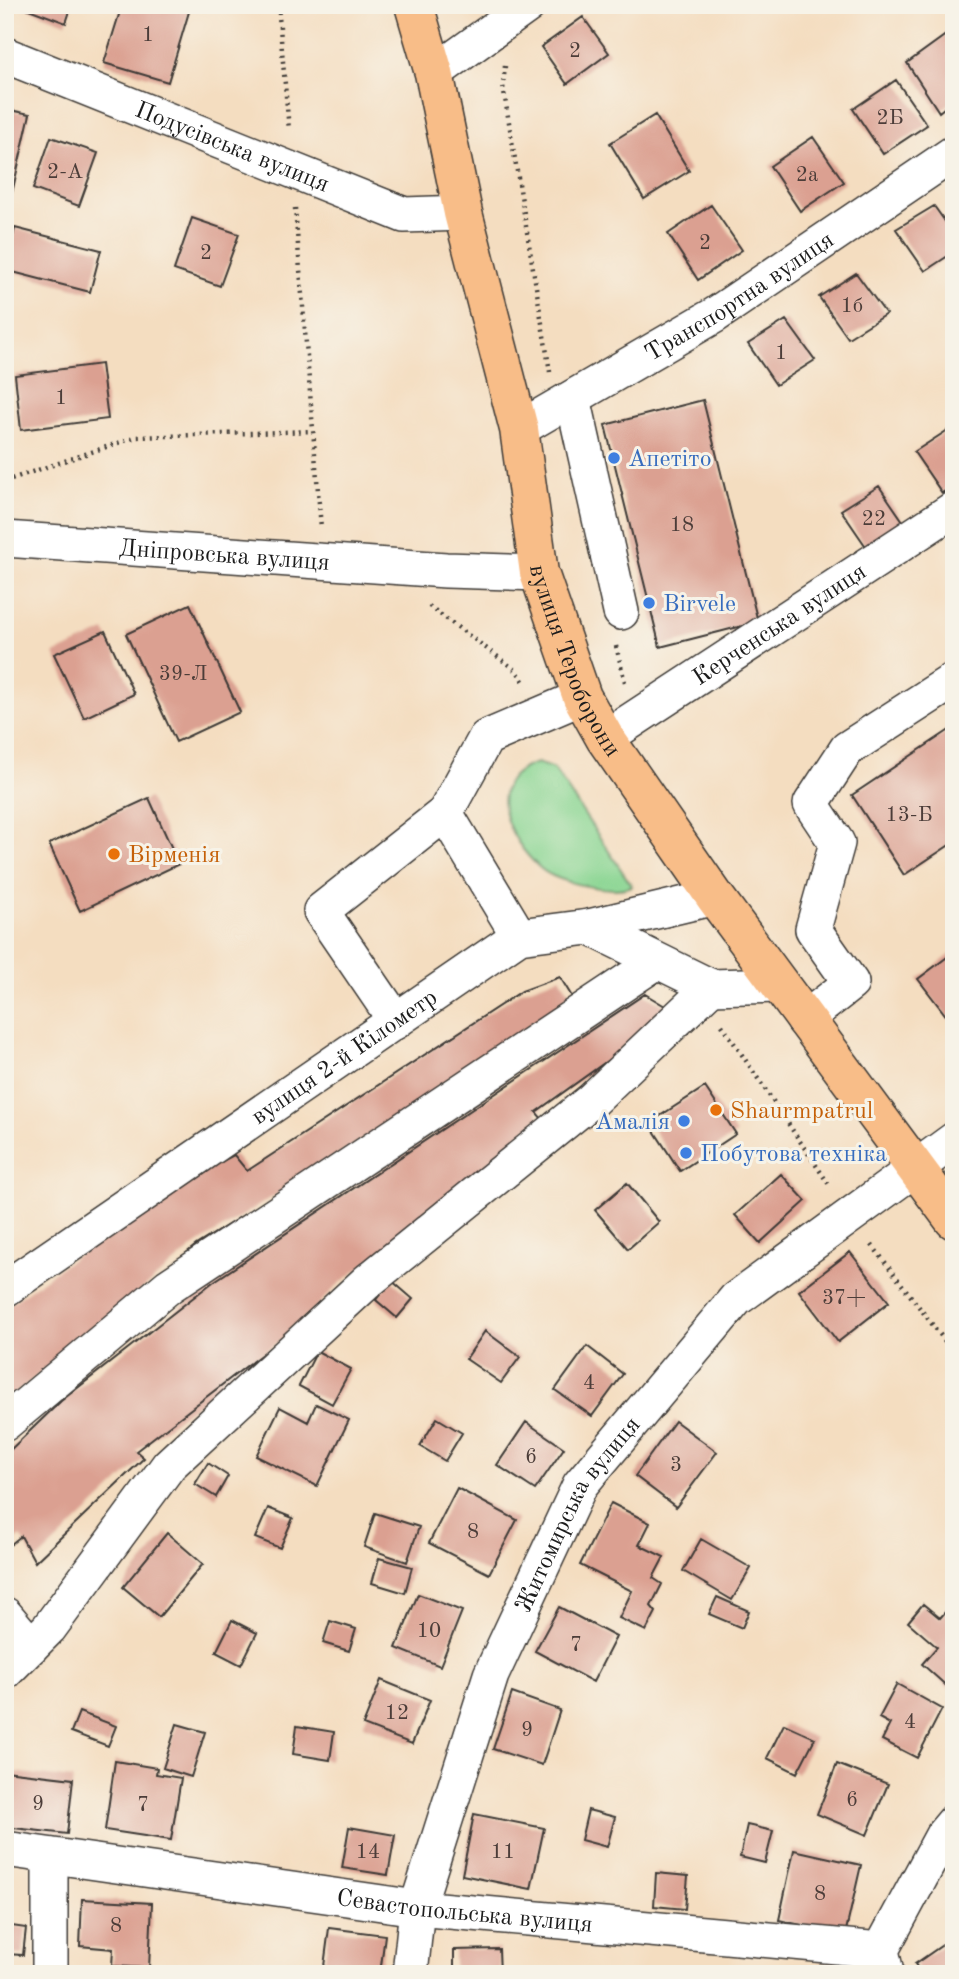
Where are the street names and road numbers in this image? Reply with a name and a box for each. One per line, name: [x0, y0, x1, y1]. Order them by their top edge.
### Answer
street label: Подусівська вулиця: [131, 98, 332, 198]
street label: Транспортна вулиця: [641, 228, 839, 367]
street label: Дніпровська вулиця: [118, 537, 330, 576]
street label: Керченська вулиця: [689, 560, 871, 691]
street label: вулиця Тероборони: [524, 564, 624, 762]
street label: вулиця 2-й Кілометр: [248, 986, 442, 1130]
street label: Житомирська вулиця: [512, 1413, 646, 1617]
street label: Севастопольська вулиця: [335, 1887, 594, 1938]

